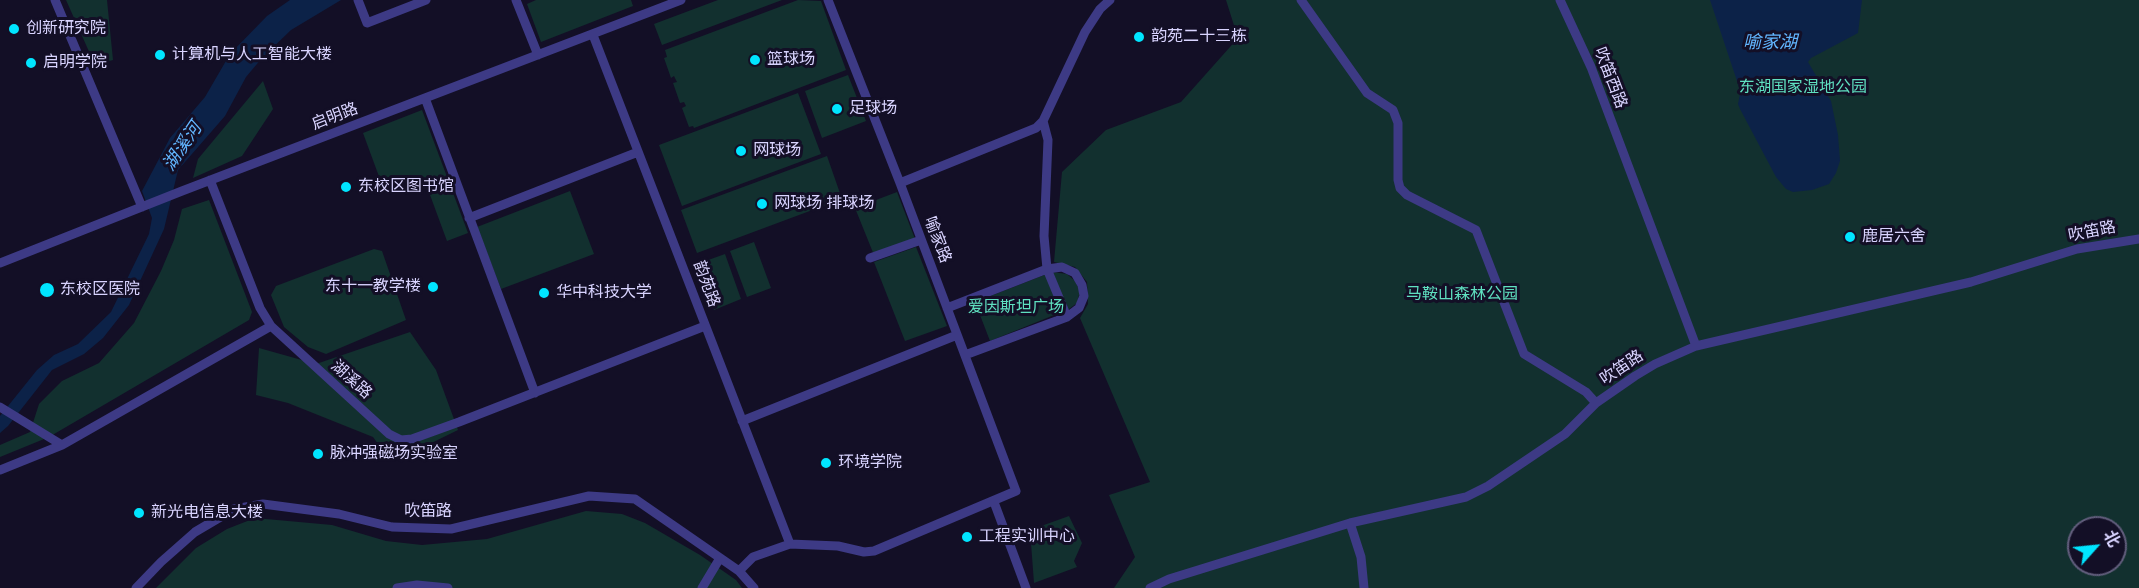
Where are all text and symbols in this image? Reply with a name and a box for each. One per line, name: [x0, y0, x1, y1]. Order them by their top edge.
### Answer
place label: 创新研究院: [26, 19, 106, 39]
marker: 创新研究院: [7, 22, 21, 36]
place label: 韵苑二十三栋: [1151, 27, 1247, 47]
marker: 韵苑二十三栋: [1132, 30, 1146, 44]
water label: 喻家湖: [1743, 32, 1797, 54]
place label: 计算机与人工智能大楼: [172, 45, 332, 65]
street label: 吹笛西路: [1590, 45, 1630, 111]
marker: 计算机与人工智能大楼: [153, 48, 167, 62]
place label: 篮球场: [767, 50, 815, 70]
place label: 启明学院: [43, 53, 107, 73]
marker: 篮球场: [748, 53, 762, 67]
marker: 启明学院: [24, 56, 38, 70]
park label: 东湖国家湿地公园: [1739, 78, 1867, 98]
street label: 启明路: [309, 99, 361, 135]
place label: 足球场: [849, 99, 897, 119]
marker: 足球场: [830, 102, 844, 116]
water label: 湖溪河: [159, 119, 207, 175]
place label: 网球场: [753, 141, 801, 161]
marker: 网球场: [734, 144, 748, 158]
place label: 东校区图书馆: [358, 177, 454, 197]
marker: 东校区图书馆: [339, 180, 353, 194]
place label: 网球场 排球场: [774, 194, 874, 214]
marker: 网球场 排球场: [755, 197, 769, 211]
street label: 喻家路: [919, 214, 955, 266]
street label: 吹笛路: [2067, 218, 2117, 246]
place label: 鹿居六舍: [1862, 227, 1926, 247]
marker: 鹿居六舍: [1843, 230, 1857, 244]
street label: 韵苑路: [689, 258, 723, 310]
place label: 东十一教学楼: [325, 277, 421, 297]
place label: 东校区医院: [60, 280, 140, 300]
marker: 东十一教学楼: [426, 280, 440, 294]
marker: 东校区医院: [38, 281, 56, 299]
place label: 华中科技大学: [556, 283, 652, 303]
park label: 马鞍山森林公园: [1406, 285, 1518, 305]
marker: 华中科技大学: [537, 286, 551, 300]
park label: 爱因斯坦广场: [968, 298, 1064, 318]
street label: 吹笛路: [1597, 347, 1647, 389]
street label: 湖溪路: [327, 357, 375, 403]
place label: 脉冲强磁场实验室: [330, 444, 458, 464]
marker: 脉冲强磁场实验室: [311, 447, 325, 461]
place label: 环境学院: [838, 453, 902, 473]
marker: 环境学院: [819, 456, 833, 470]
street label: 吹笛路: [404, 502, 452, 522]
place label: 新光电信息大楼: [151, 503, 263, 523]
marker: 新光电信息大楼: [132, 506, 146, 520]
north arrow: [2067, 516, 2127, 576]
place label: 工程实训中心: [979, 527, 1075, 547]
text: 北: [2099, 527, 2124, 550]
marker: 工程实训中心: [960, 530, 974, 544]

